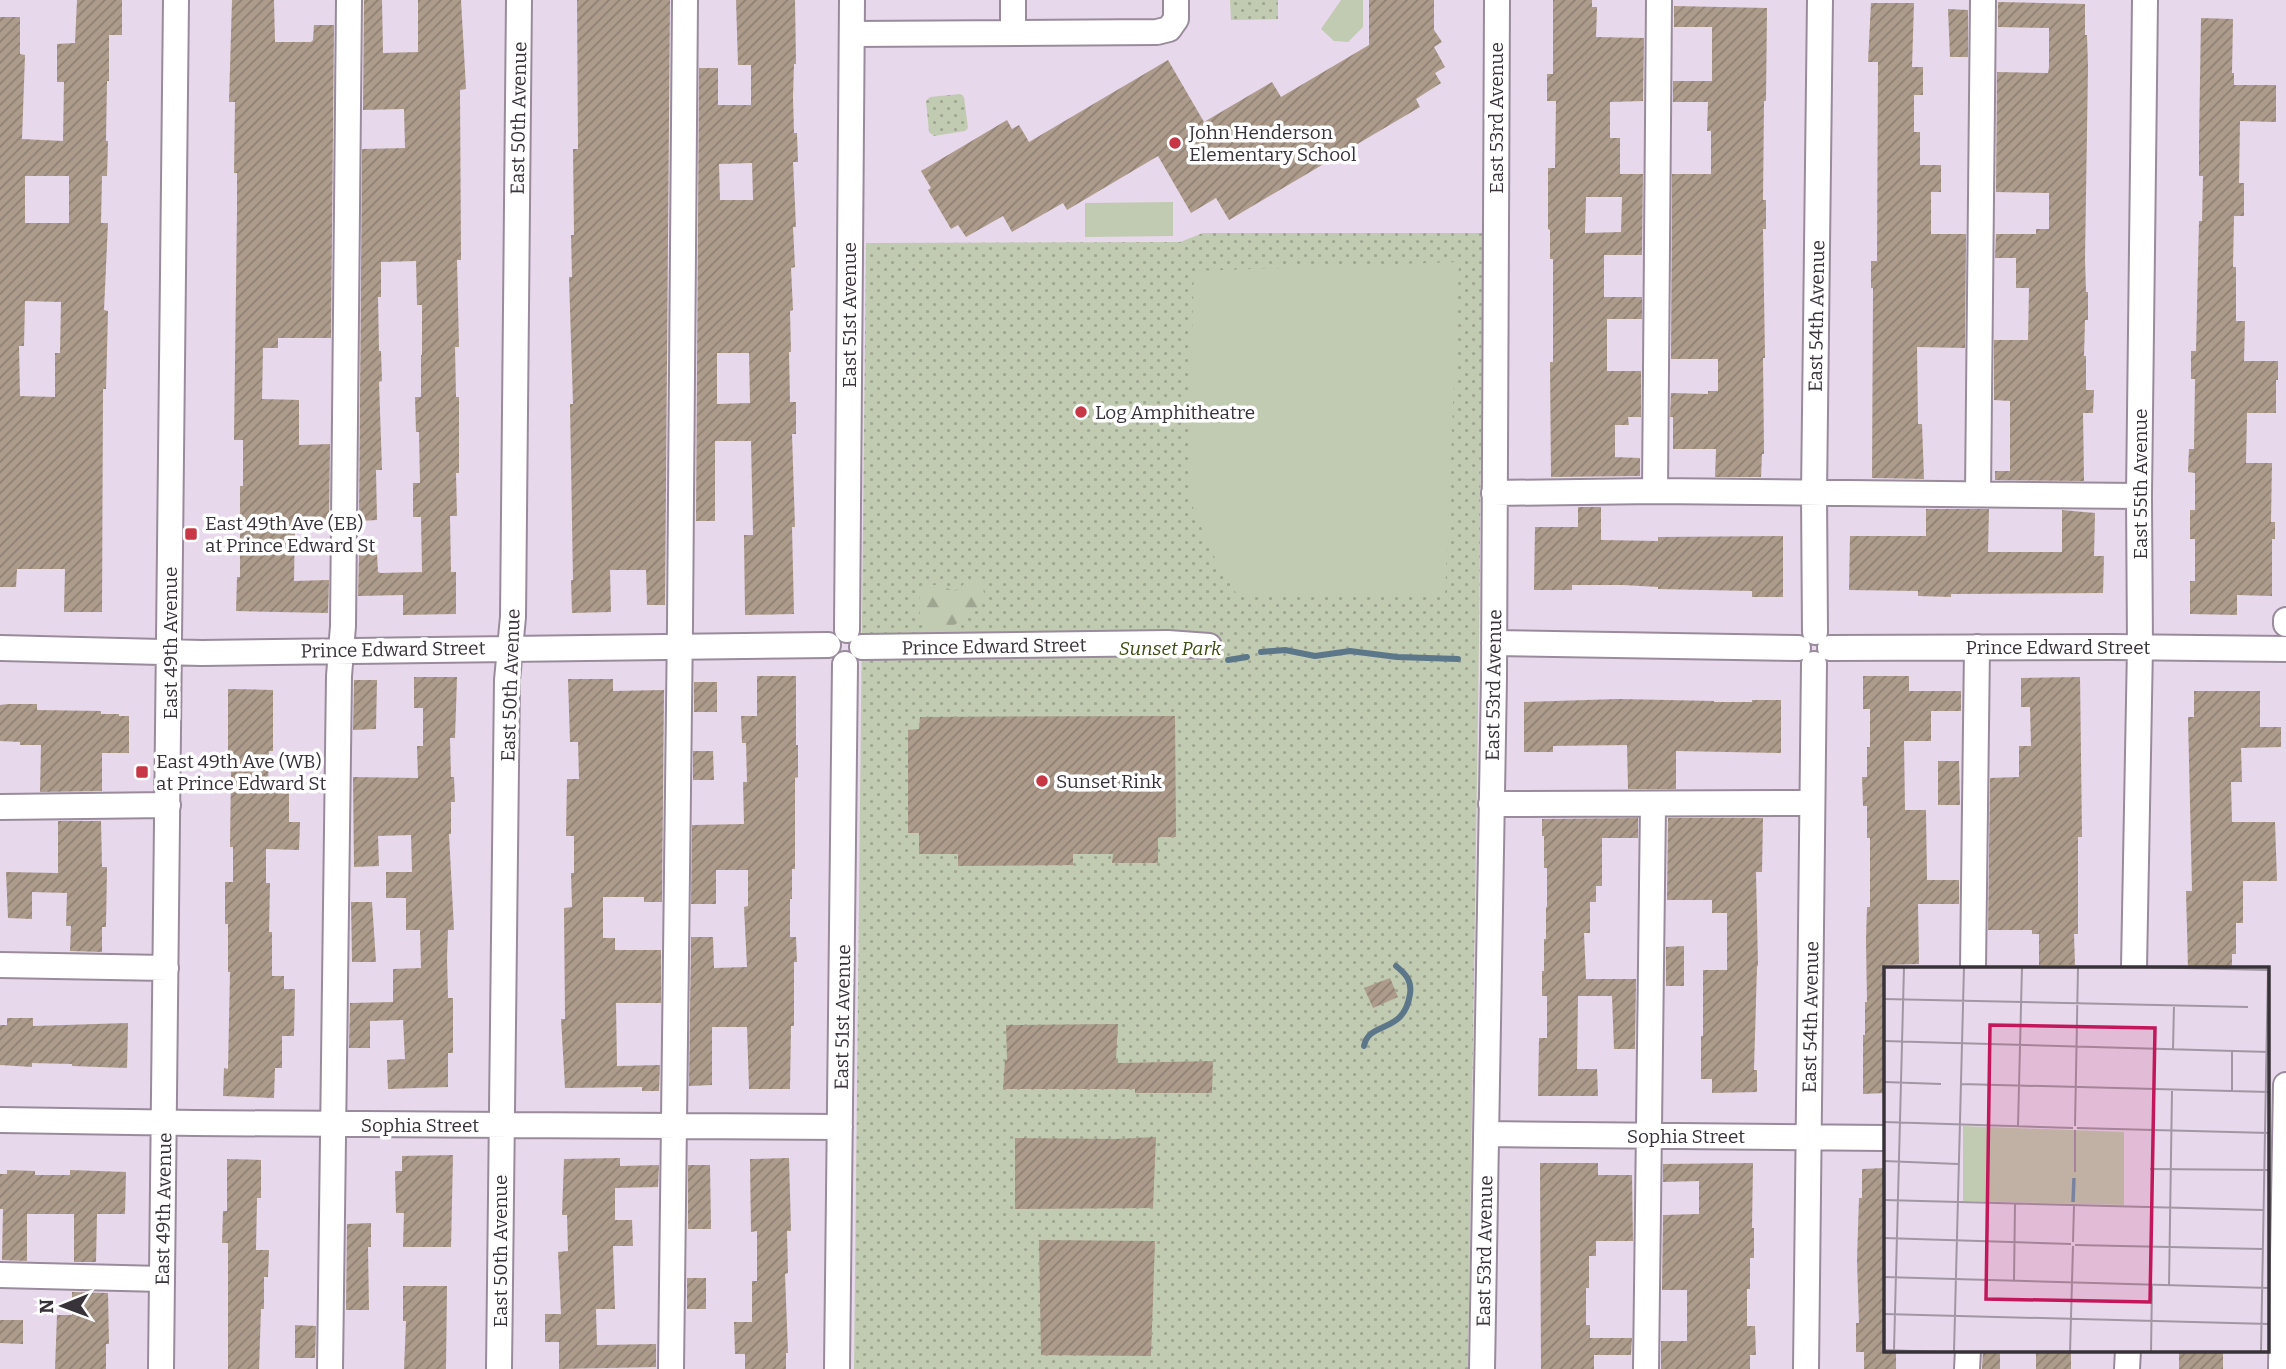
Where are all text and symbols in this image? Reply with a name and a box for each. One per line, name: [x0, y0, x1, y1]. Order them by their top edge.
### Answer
street label: East 50th Avenue: [506, 41, 531, 195]
street label: East 53rd Avenue: [1485, 42, 1508, 194]
place label: John Henderson Elementary School: [1188, 121, 1356, 166]
marker: John Henderson Elementary School: [1167, 135, 1183, 151]
street label: East 54th Avenue: [1804, 240, 1829, 392]
street label: East 51st Avenue: [838, 242, 861, 388]
place label: Log Amphitheatre: [1095, 401, 1255, 424]
marker: Log Amphitheatre: [1073, 404, 1089, 420]
street label: East 55th Avenue: [2129, 409, 2152, 560]
place label: East 49th Ave (EB) at Prince Edward St: [205, 512, 375, 557]
marker: East 49th Ave (EB) at Prince Edward St: [183, 526, 199, 542]
street label: East 49th Avenue: [159, 567, 182, 719]
street label: East 50th Avenue: [496, 608, 525, 762]
street label: East 53rd Avenue: [1481, 609, 1506, 761]
street label: Prince Edward Street: [901, 633, 1087, 660]
street label: Prince Edward Street: [300, 636, 486, 663]
street label: Prince Edward Street: [1966, 636, 2151, 659]
park label: Sunset Park: [1119, 637, 1222, 660]
place label: East 49th Ave (WB) at Prince Edward St: [156, 750, 326, 795]
marker: East 49th Ave (WB) at Prince Edward St: [134, 764, 150, 780]
place label: Sunset Rink: [1056, 770, 1162, 793]
marker: Sunset Rink: [1034, 773, 1050, 789]
street label: East 54th Avenue: [1798, 941, 1823, 1093]
street label: East 51st Avenue: [830, 944, 855, 1090]
inset map: [1884, 967, 2268, 1352]
street label: Sophia Street: [361, 1114, 479, 1137]
street label: Sophia Street: [1627, 1125, 1745, 1148]
street label: East 49th Avenue: [151, 1132, 176, 1286]
street label: East 50th Avenue: [489, 1174, 512, 1328]
street label: East 53rd Avenue: [1472, 1175, 1497, 1327]
north arrow: [28, 1271, 98, 1341]
text: N: [35, 1298, 58, 1314]

